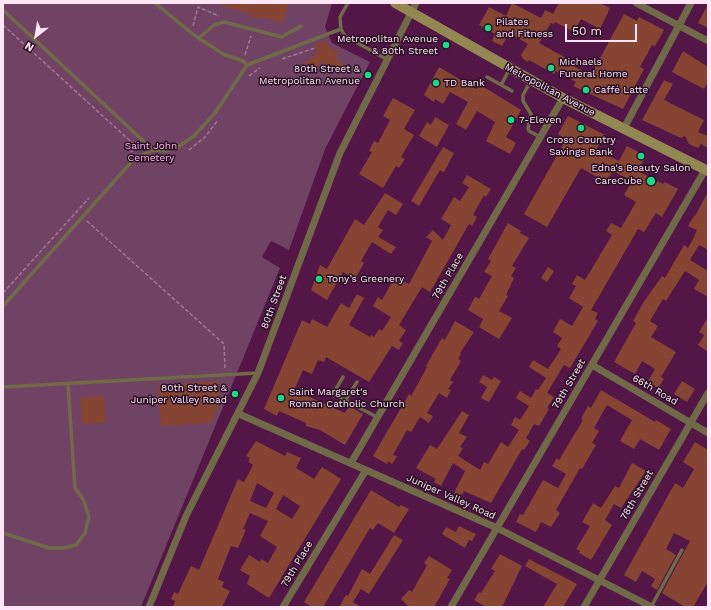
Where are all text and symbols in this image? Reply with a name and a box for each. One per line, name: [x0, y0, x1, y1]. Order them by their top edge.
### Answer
north arrow: [16, 16, 56, 56]
place label: Pilates and Fitness: [496, 16, 553, 40]
scale bar: [567, 16, 639, 42]
marker: Pilates and Fitness: [483, 23, 493, 33]
text: 50 m: [572, 24, 602, 38]
place label: Metropolitan Avenue & 80th Street: [337, 33, 438, 56]
text: N: [23, 39, 36, 54]
marker: Metropolitan Avenue & 80th Street: [441, 40, 451, 50]
place label: Michaels Funeral Home: [559, 56, 627, 80]
street label: Metropolitan Avenue: [503, 61, 597, 119]
place label: 80th Street & Metropolitan Avenue: [259, 63, 360, 86]
marker: Michaels Funeral Home: [546, 63, 556, 73]
marker: 80th Street & Metropolitan Avenue: [363, 70, 373, 80]
place label: TD Bank: [444, 77, 485, 89]
marker: TD Bank: [431, 78, 441, 88]
place label: Caffé Latte: [594, 84, 648, 96]
marker: Caffé Latte: [581, 85, 591, 95]
place label: 7-Eleven: [519, 114, 561, 126]
marker: 7-Eleven: [506, 115, 516, 125]
marker: Cross Country Savings Bank: [576, 123, 586, 133]
place label: Cross Country Savings Bank: [546, 134, 616, 158]
park label: Saint John Cemetery: [125, 140, 177, 164]
marker: Edna's Beauty Salon: [636, 151, 646, 161]
place label: Edna's Beauty Salon: [592, 162, 690, 174]
place label: CareCube: [595, 175, 642, 187]
marker: CareCube: [645, 175, 657, 187]
street label: 79th Place: [430, 251, 466, 301]
place label: Tony’s Greenery: [327, 273, 404, 285]
street label: 80th Street: [259, 274, 289, 330]
marker: Tony’s Greenery: [314, 274, 324, 284]
street label: 79th Street: [550, 357, 588, 411]
street label: 66th Road: [630, 372, 680, 408]
place label: 80th Street & Juniper Valley Road: [131, 382, 227, 406]
place label: Saint Margaret's Roman Catholic Church: [289, 386, 405, 410]
marker: 80th Street & Juniper Valley Road: [230, 389, 240, 399]
marker: Saint Margaret's Roman Catholic Church: [276, 393, 286, 403]
street label: 78th Street: [618, 468, 656, 522]
street label: Juniper Valley Road: [405, 472, 497, 522]
street label: 79th Place: [279, 539, 315, 589]

